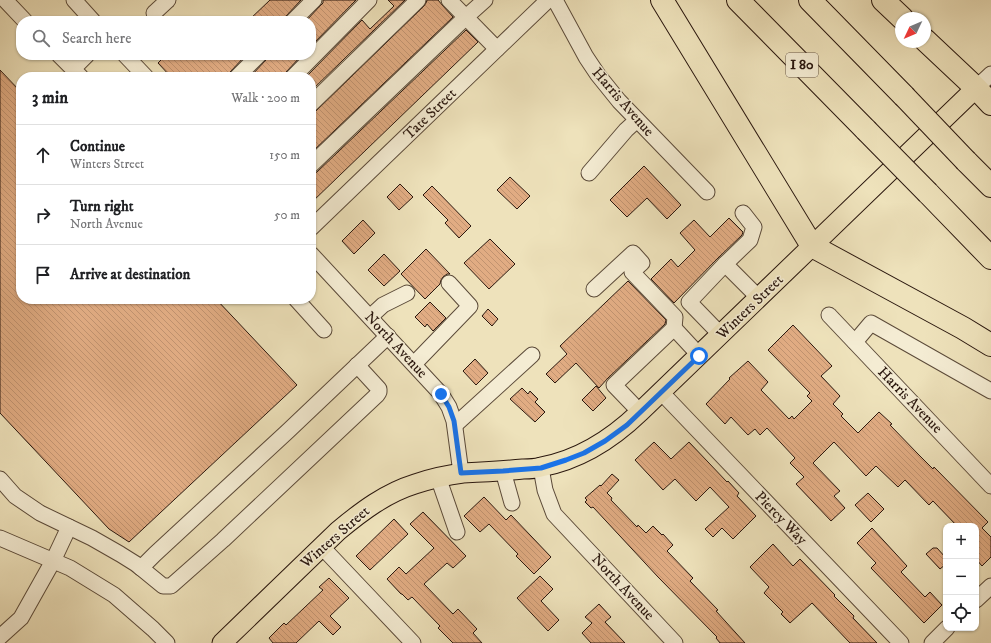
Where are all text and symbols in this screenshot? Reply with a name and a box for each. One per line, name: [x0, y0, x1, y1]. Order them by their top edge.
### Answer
north arrow: [895, 12, 931, 48]
search box: [16, 16, 316, 60]
icon: search: [30, 27, 52, 49]
text: Search here: [62, 29, 131, 48]
road number: I 80: [786, 53, 818, 77]
street label: Harris Avenue: [588, 64, 658, 140]
street label: Tate Street: [400, 84, 461, 144]
text: 3 min: [32, 87, 68, 109]
text: Walk · 200 m: [231, 90, 300, 106]
text: Continue: [70, 137, 125, 156]
icon: ahead: [32, 144, 54, 166]
text: 150 m: [269, 147, 300, 163]
text: Winters Street: [70, 156, 144, 172]
text: Turn right: [70, 197, 133, 216]
icon: right: [32, 204, 54, 226]
text: 50 m: [274, 207, 300, 223]
text: North Avenue: [70, 216, 143, 232]
icon: arrive: [32, 264, 54, 286]
text: Arrive at destination: [70, 265, 190, 284]
street label: Winters Street: [712, 270, 788, 344]
street label: North Avenue: [360, 308, 432, 382]
route start: [690, 347, 708, 365]
street label: Harris Avenue: [873, 363, 947, 437]
route end: [432, 385, 450, 403]
street label: Piercy Way: [751, 487, 812, 549]
street label: Winters Street: [296, 502, 374, 573]
map controls: [943, 523, 979, 631]
button: +: [943, 523, 979, 559]
street label: North Avenue: [587, 550, 659, 624]
button: −: [943, 559, 979, 595]
button: locate: [943, 595, 979, 631]

